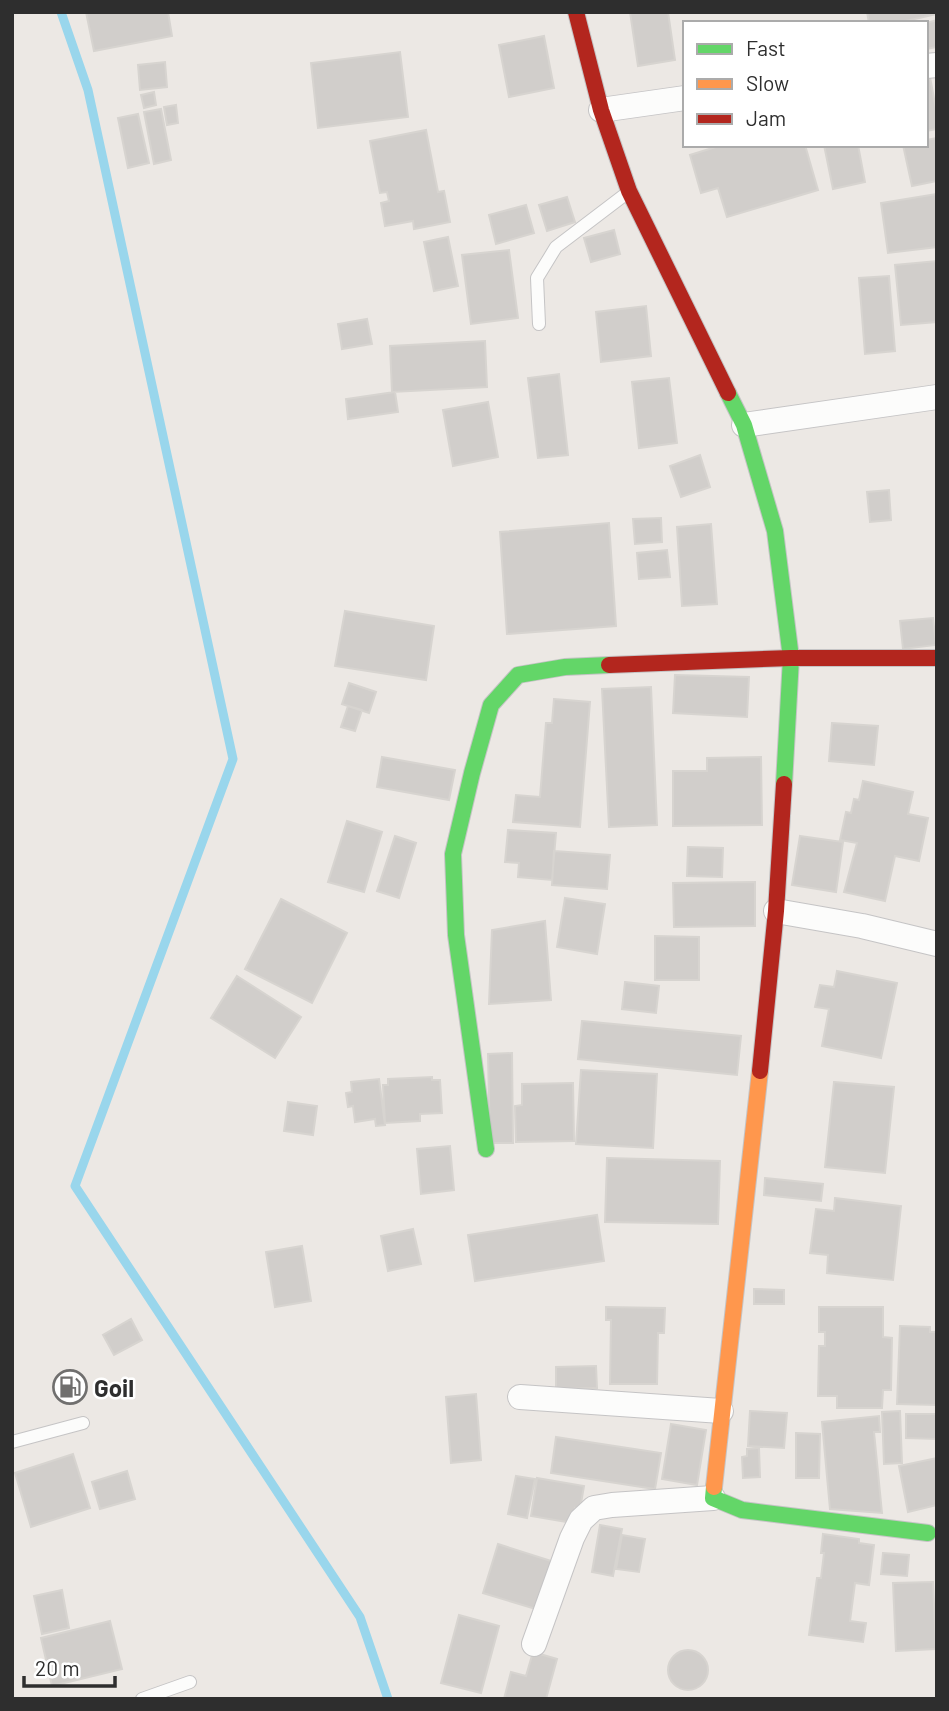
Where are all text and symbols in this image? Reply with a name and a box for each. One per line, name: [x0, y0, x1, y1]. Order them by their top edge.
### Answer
legend: [683, 21, 928, 147]
text: Fast: [746, 35, 786, 60]
text: Slow: [746, 70, 789, 95]
text: Jam: [746, 105, 786, 130]
fuel station icon: Goil: [51, 1368, 89, 1406]
place label: Goil: [94, 1373, 134, 1402]
scale bar: [24, 1644, 116, 1688]
text: 20 m: [35, 1655, 80, 1680]

